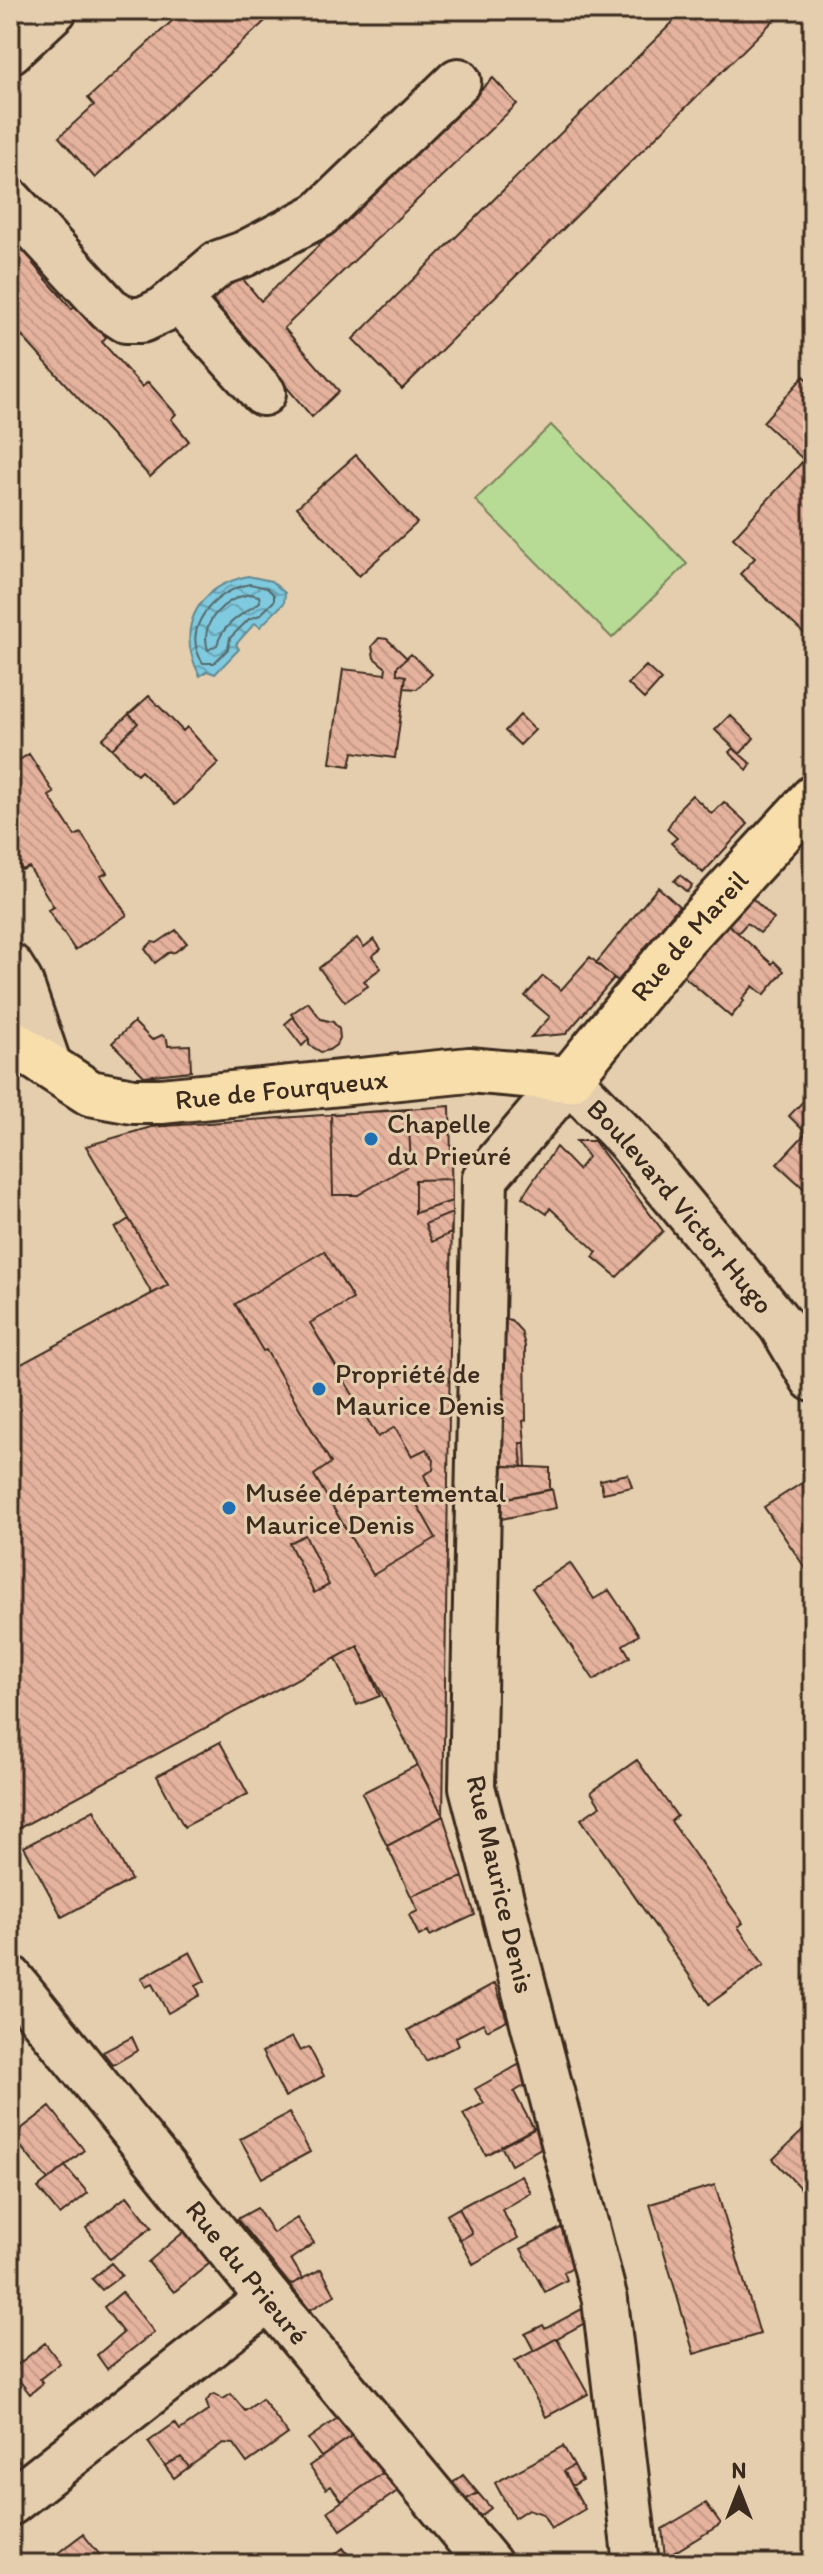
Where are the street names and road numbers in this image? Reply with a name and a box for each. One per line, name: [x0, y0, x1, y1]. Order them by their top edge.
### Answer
street label: Rue de Mareil: [622, 863, 755, 1008]
street label: Rue de Fourqueux: [173, 1061, 389, 1116]
street label: Boulevard Victor Hugo: [580, 1091, 781, 1321]
street label: Rue Maurice Denis: [459, 1772, 543, 1996]
street label: Rue du Prieuré: [179, 2193, 316, 2351]

